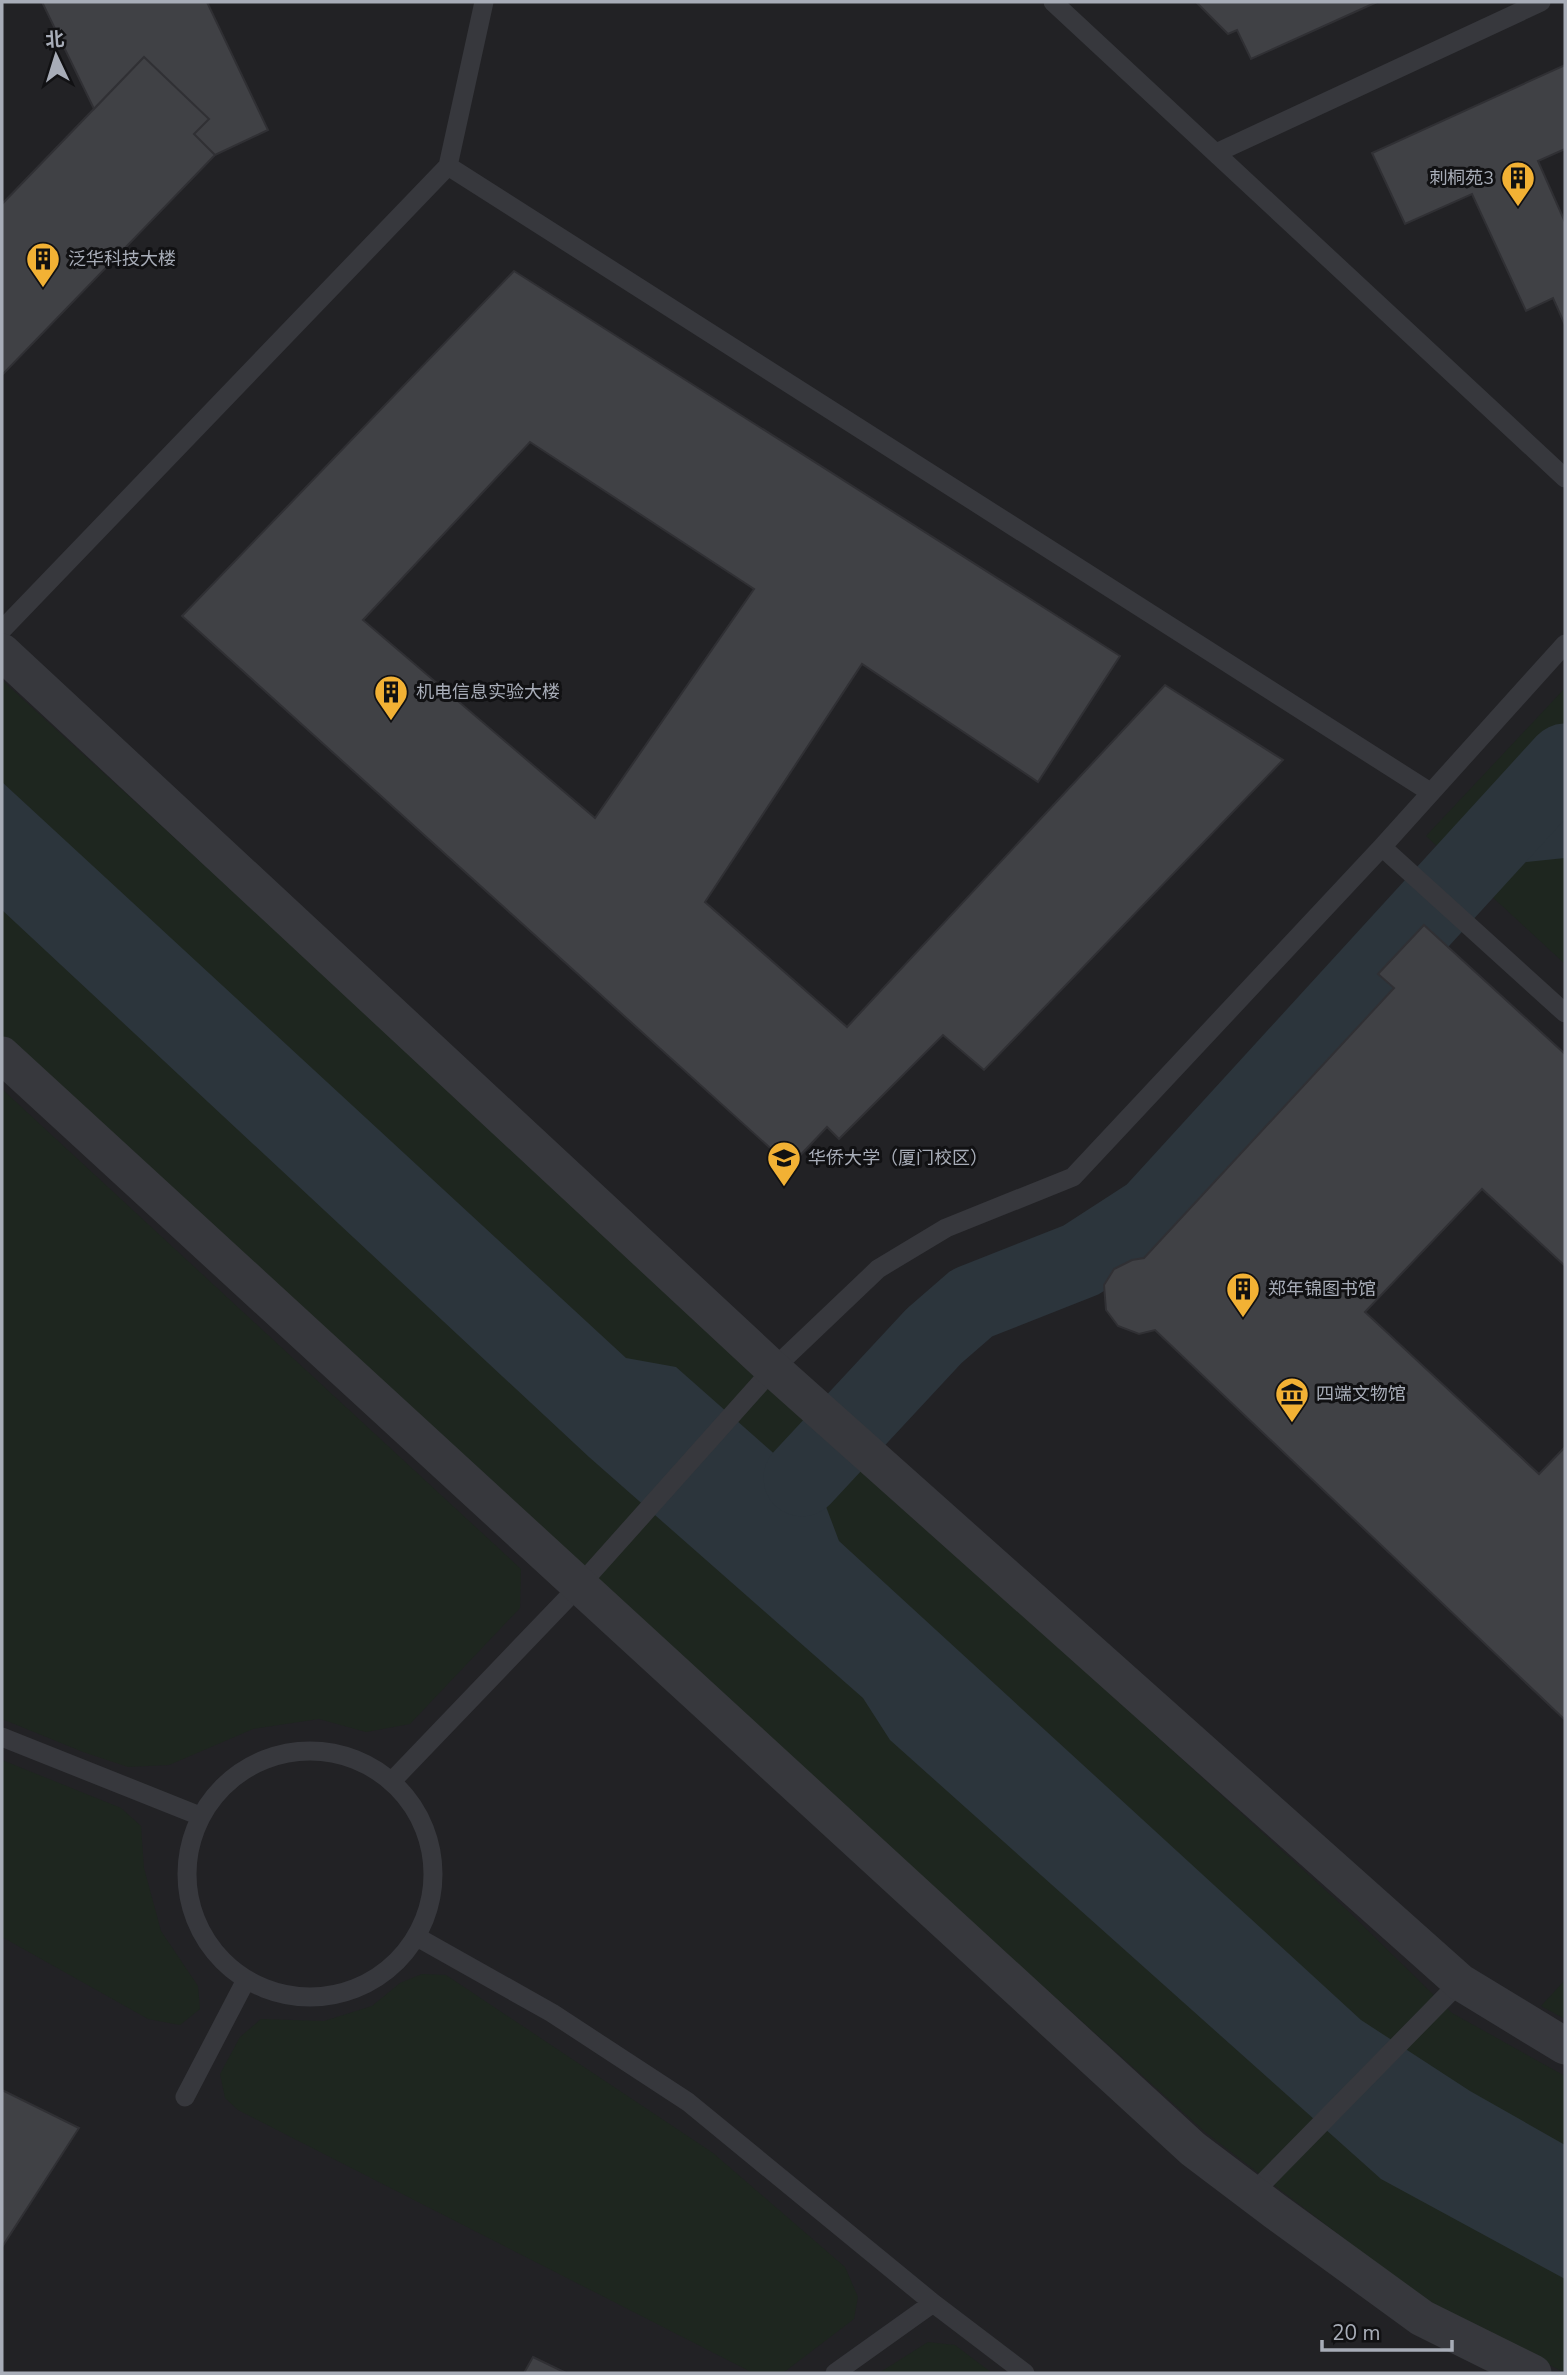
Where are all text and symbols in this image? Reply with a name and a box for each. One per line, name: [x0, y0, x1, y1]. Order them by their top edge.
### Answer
north arrow: [21, 21, 91, 91]
text: 北: [44, 26, 65, 54]
building icon: 刺桐苑3: [1499, 159, 1537, 208]
place label: 刺桐苑3: [1429, 166, 1494, 190]
building icon: 泛华科技大楼: [24, 240, 62, 289]
place label: 泛华科技大楼: [68, 247, 176, 271]
building icon: 机电信息实验大楼: [372, 673, 410, 722]
place label: 机电信息实验大楼: [416, 680, 560, 704]
school or university icon: 华侨大学（厦门校区）: [765, 1139, 803, 1188]
place label: 华侨大学（厦门校区）: [808, 1146, 988, 1170]
building icon: 郑年锦图书馆: [1224, 1270, 1262, 1319]
place label: 郑年锦图书馆: [1268, 1277, 1376, 1301]
museum icon: 四端文物馆: [1273, 1375, 1311, 1424]
place label: 四端文物馆: [1316, 1382, 1406, 1406]
scale bar: [1322, 2308, 1452, 2352]
text: 20 m: [1332, 2319, 1381, 2347]

